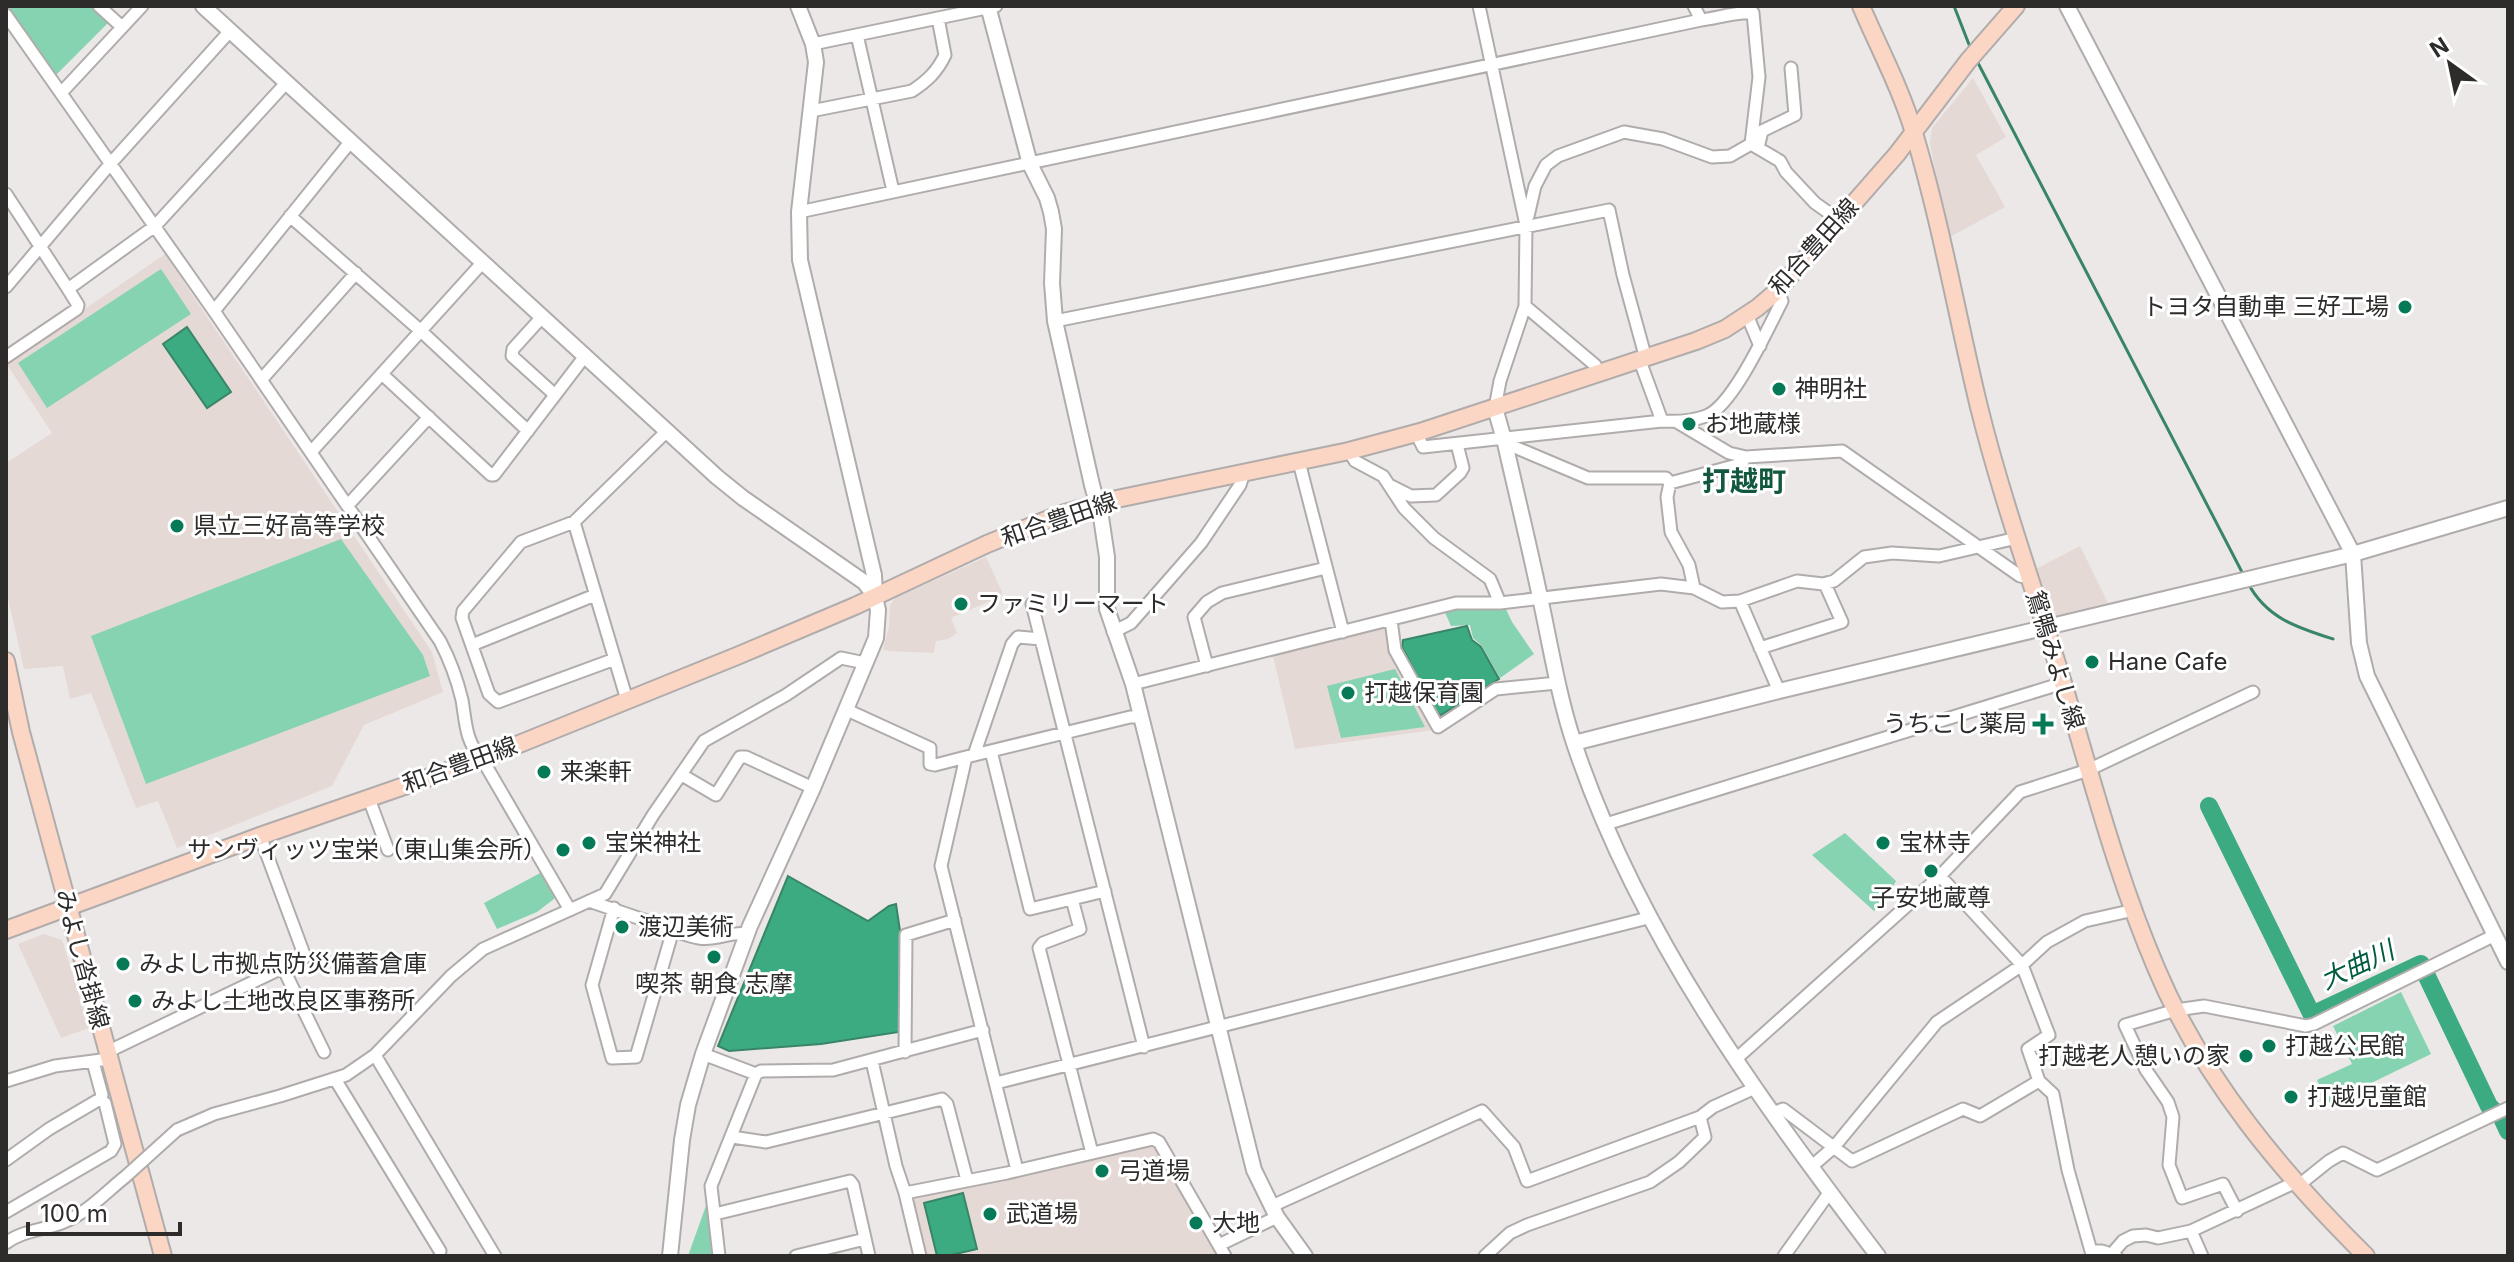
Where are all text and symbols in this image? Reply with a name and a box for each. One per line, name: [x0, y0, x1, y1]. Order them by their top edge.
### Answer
north arrow: [2410, 24, 2490, 104]
text: N: [2425, 32, 2453, 63]
street label: 和合豊田線: [1763, 192, 1865, 301]
place label: トヨタ自動車 三好工場: [2142, 292, 2389, 321]
marker: トヨタ自動車 三好工場: [2396, 298, 2414, 316]
place label: 神明社: [1795, 374, 1867, 403]
marker: 神明社: [1770, 380, 1788, 398]
place label: お地蔵様: [1705, 409, 1801, 438]
marker: お地蔵様: [1680, 415, 1698, 433]
district label: 打越町: [1702, 464, 1786, 498]
street label: 和合豊田線: [997, 486, 1120, 553]
place label: 県立三好高等学校: [193, 511, 385, 540]
marker: 県立三好高等学校: [168, 517, 186, 535]
street label: 鴛鴨みよし線: [2021, 587, 2090, 733]
place label: ファミリーマート: [977, 589, 1169, 618]
marker: ファミリーマート: [952, 595, 970, 613]
place label: Hane Cafe: [2108, 647, 2227, 676]
marker: Hane Cafe: [2083, 653, 2101, 671]
place label: 打越保育園: [1364, 678, 1484, 707]
marker: 打越保育園: [1339, 684, 1357, 702]
place label: うちこし薬局: [1883, 709, 2027, 738]
marker: うちこし薬局: [2034, 715, 2052, 733]
street label: 和合豊田線: [398, 730, 521, 799]
place label: 来楽軒: [560, 757, 632, 786]
marker: 来楽軒: [535, 763, 553, 781]
place label: 宝栄神社: [605, 828, 701, 857]
place label: 宝林寺: [1899, 828, 1971, 857]
marker: 宝栄神社: [580, 834, 598, 852]
marker: 宝林寺: [1874, 834, 1892, 852]
place label: サンヴィッツ宝栄（東山集会所）: [187, 835, 547, 864]
marker: サンヴィッツ宝栄（東山集会所）: [554, 841, 572, 859]
marker: 子安地蔵尊: [1922, 862, 1940, 880]
place label: 子安地蔵尊: [1871, 883, 1991, 912]
street label: みよし沓掛線: [50, 886, 115, 1032]
place label: 渡辺美術: [638, 912, 734, 941]
marker: 渡辺美術: [613, 918, 631, 936]
water label: 大曲川: [2315, 933, 2401, 995]
marker: 喫茶 朝食 志摩: [705, 948, 723, 966]
place label: みよし市拠点防災備蓄倉庫: [139, 949, 427, 978]
marker: みよし市拠点防災備蓄倉庫: [114, 955, 132, 973]
place label: 喫茶 朝食 志摩: [635, 969, 793, 998]
place label: みよし土地改良区事務所: [151, 986, 415, 1015]
marker: みよし土地改良区事務所: [126, 992, 144, 1010]
place label: 打越公民館: [2285, 1031, 2405, 1060]
marker: 打越公民館: [2260, 1037, 2278, 1055]
place label: 打越老人憩いの家: [2038, 1041, 2230, 1070]
marker: 打越老人憩いの家: [2237, 1047, 2255, 1065]
place label: 打越児童館: [2307, 1082, 2427, 1111]
marker: 打越児童館: [2282, 1088, 2300, 1106]
place label: 弓道場: [1118, 1156, 1190, 1185]
marker: 弓道場: [1093, 1162, 1111, 1180]
scale bar: [28, 1186, 180, 1236]
text: 100 m: [40, 1199, 108, 1228]
place label: 武道場: [1006, 1199, 1078, 1228]
marker: 武道場: [981, 1205, 999, 1223]
place label: 大地: [1212, 1208, 1260, 1237]
marker: 大地: [1187, 1214, 1205, 1232]

